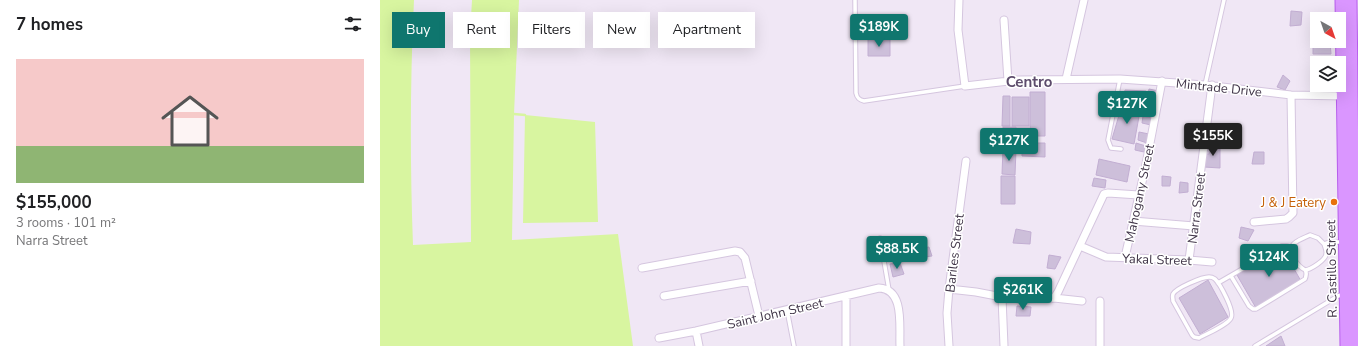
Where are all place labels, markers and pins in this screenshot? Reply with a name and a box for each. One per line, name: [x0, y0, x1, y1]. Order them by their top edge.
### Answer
pin: $189K: [851, 14, 907, 48]
pin: $127K: [1099, 91, 1155, 125]
pin: $155K: [1185, 123, 1241, 157]
pin: $127K: [981, 128, 1037, 162]
place label: J & J Eatery: [1260, 194, 1326, 212]
marker: J & J Eatery: [1329, 197, 1339, 207]
pin: $88.5K: [864, 236, 930, 270]
pin: $124K: [1241, 244, 1297, 278]
pin: $261K: [995, 277, 1051, 311]

